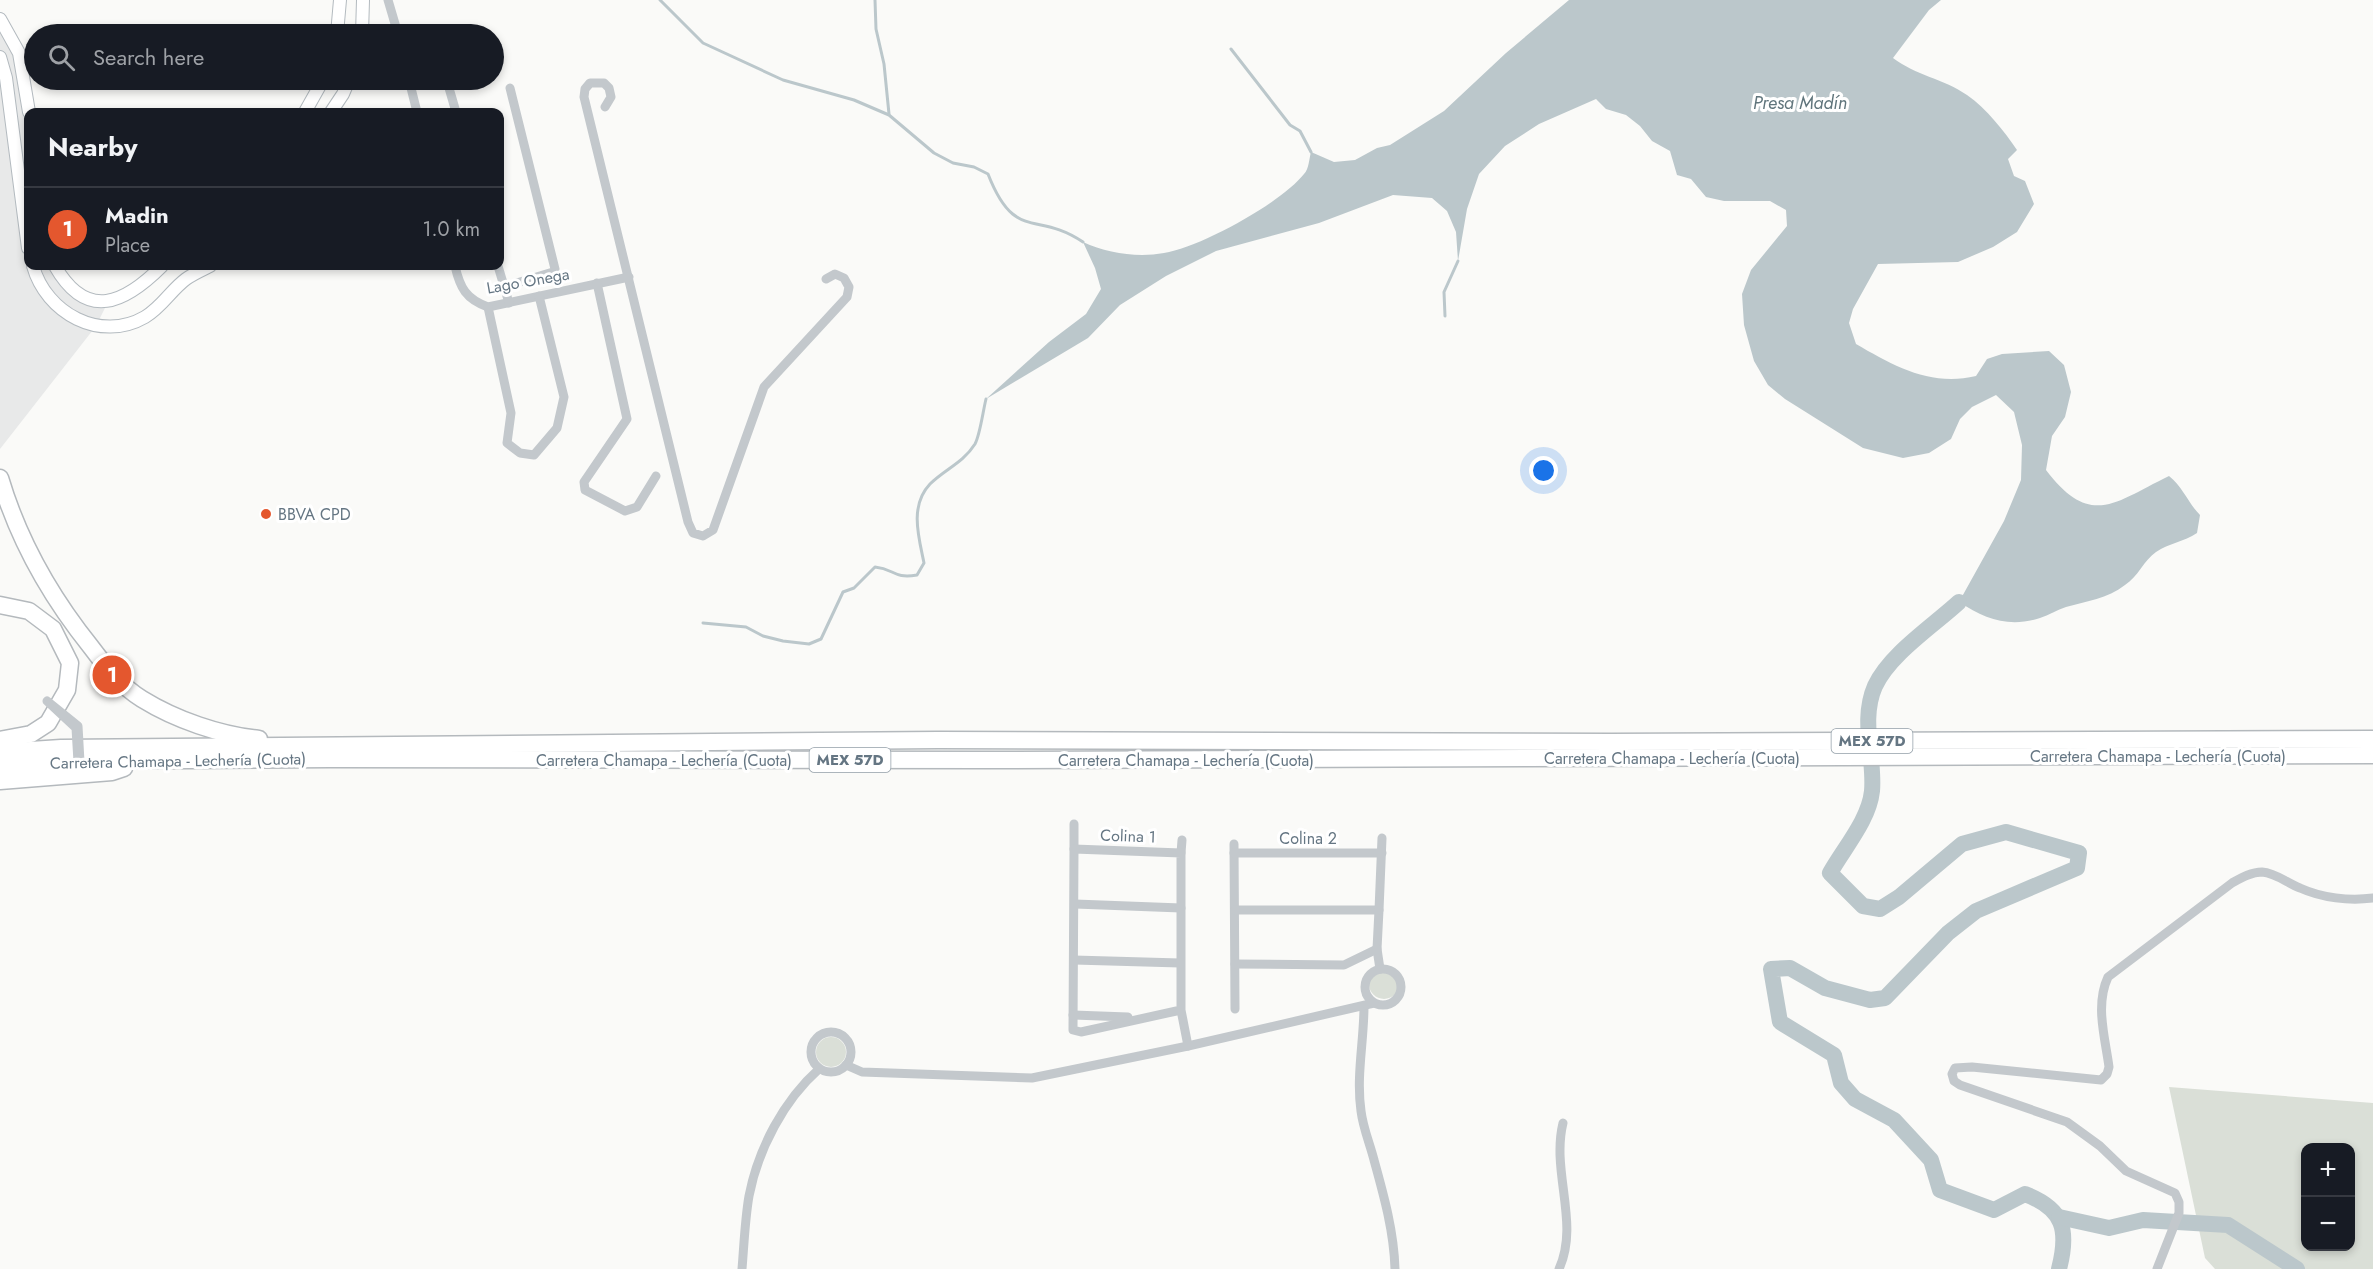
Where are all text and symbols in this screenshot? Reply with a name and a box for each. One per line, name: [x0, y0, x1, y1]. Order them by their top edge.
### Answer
search box: [24, 24, 504, 90]
icon: search: [45, 41, 78, 74]
text: Search here: [93, 41, 204, 73]
water label: Presa Madín: [1753, 90, 1847, 116]
text: Nearby: [48, 128, 137, 166]
text: Madin: [105, 199, 169, 231]
text: 1: [62, 215, 73, 244]
text: 1.0 km: [423, 215, 480, 244]
text: Place: [105, 231, 150, 260]
street label: Lago Onega: [485, 262, 571, 300]
your location: [1529, 456, 1558, 485]
place label: BBVA CPD: [278, 503, 351, 526]
marker: BBVA CPD: [259, 507, 273, 521]
pin: 1: [92, 652, 132, 698]
road number: MEX 57D: [1832, 729, 1912, 753]
street label: Carretera Chamapa - Lechería (Cuota): [2030, 745, 2286, 768]
street label: Carretera Chamapa - Lechería (Cuota): [50, 747, 306, 775]
street label: Carretera Chamapa - Lechería (Cuota): [1544, 747, 1800, 770]
road number: MEX 57D: [810, 748, 890, 772]
street label: Carretera Chamapa - Lechería (Cuota): [536, 749, 792, 772]
street label: Carretera Chamapa - Lechería (Cuota): [1058, 749, 1314, 772]
street label: Colina 1: [1100, 824, 1156, 848]
street label: Colina 2: [1279, 827, 1337, 850]
map controls: [2301, 1143, 2355, 1251]
button: +: [2301, 1143, 2355, 1197]
button: −: [2301, 1197, 2355, 1251]

